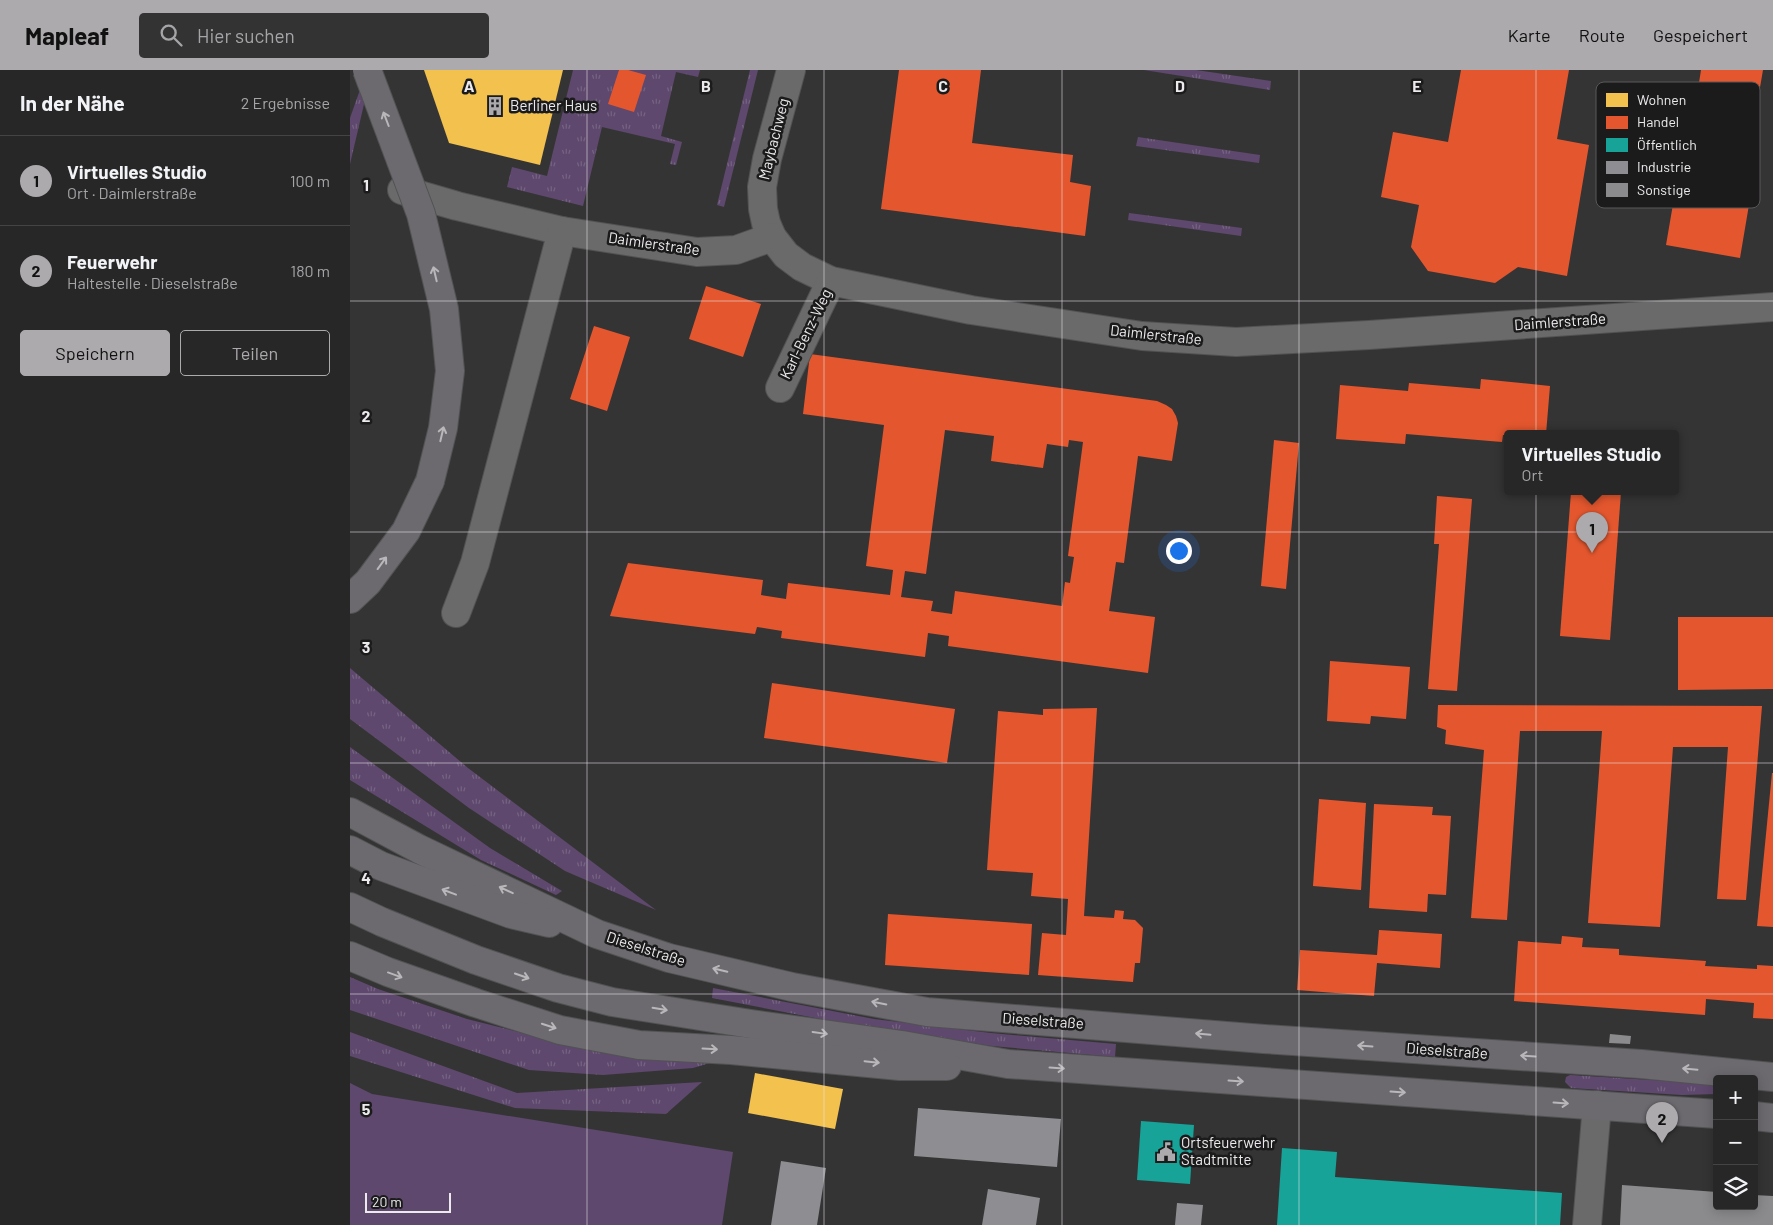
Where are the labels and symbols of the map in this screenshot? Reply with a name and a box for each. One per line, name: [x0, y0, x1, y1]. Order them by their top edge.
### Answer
text: A: [464, 76, 475, 95]
text: B: [701, 76, 711, 95]
text: C: [938, 76, 948, 95]
text: D: [1175, 76, 1185, 95]
text: E: [1412, 76, 1422, 95]
legend: [1596, 82, 1760, 208]
text: Wohnen: [1637, 91, 1686, 108]
building icon: Berliner Haus: [484, 95, 506, 117]
place label: Berliner Haus: [510, 96, 597, 114]
street label: Maybachweg: [754, 96, 792, 181]
one-way arrow: [380, 112, 390, 127]
text: Handel: [1637, 113, 1679, 130]
text: Öffentlich: [1637, 136, 1697, 153]
text: Industrie: [1637, 158, 1691, 175]
text: 1: [363, 175, 369, 194]
text: Sonstige: [1637, 181, 1691, 198]
street label: Daimlerstraße: [607, 228, 701, 258]
one-way arrow: [430, 266, 439, 282]
street label: Karl-Benz-Weg: [775, 285, 835, 382]
street label: Daimlerstraße: [1513, 309, 1606, 333]
street label: Daimlerstraße: [1109, 320, 1203, 348]
text: 2: [362, 406, 371, 425]
one-way arrow: [438, 427, 447, 443]
pin: 1: [1576, 512, 1608, 553]
your location: [1166, 538, 1192, 564]
one-way arrow: [377, 557, 388, 570]
text: 3: [362, 637, 370, 656]
text: 4: [361, 868, 371, 887]
one-way arrow: [498, 885, 513, 895]
one-way arrow: [442, 887, 458, 896]
street label: Dieselstraße: [605, 927, 688, 969]
one-way arrow: [712, 965, 728, 974]
one-way arrow: [387, 971, 402, 980]
one-way arrow: [514, 972, 529, 981]
one-way arrow: [871, 998, 887, 1008]
one-way arrow: [651, 1005, 667, 1015]
street label: Dieselstraße: [1002, 1008, 1084, 1032]
one-way arrow: [541, 1022, 557, 1032]
one-way arrow: [812, 1029, 828, 1039]
one-way arrow: [1196, 1029, 1212, 1039]
street label: Dieselstraße: [1406, 1038, 1488, 1062]
one-way arrow: [1358, 1041, 1374, 1050]
one-way arrow: [701, 1045, 717, 1054]
one-way arrow: [1520, 1052, 1536, 1061]
one-way arrow: [863, 1057, 879, 1067]
one-way arrow: [1048, 1063, 1064, 1073]
one-way arrow: [1682, 1064, 1698, 1074]
one-way arrow: [1228, 1076, 1244, 1086]
one-way arrow: [1390, 1087, 1406, 1097]
one-way arrow: [1552, 1098, 1568, 1107]
text: 5: [362, 1099, 371, 1118]
pin: 2: [1646, 1102, 1678, 1143]
place label: Ortsfeuerwehr Stadtmitte: [1181, 1133, 1276, 1168]
public building icon: Ortsfeuerwehr Stadtmitte: [1155, 1141, 1177, 1163]
scale bar: [365, 1190, 451, 1213]

